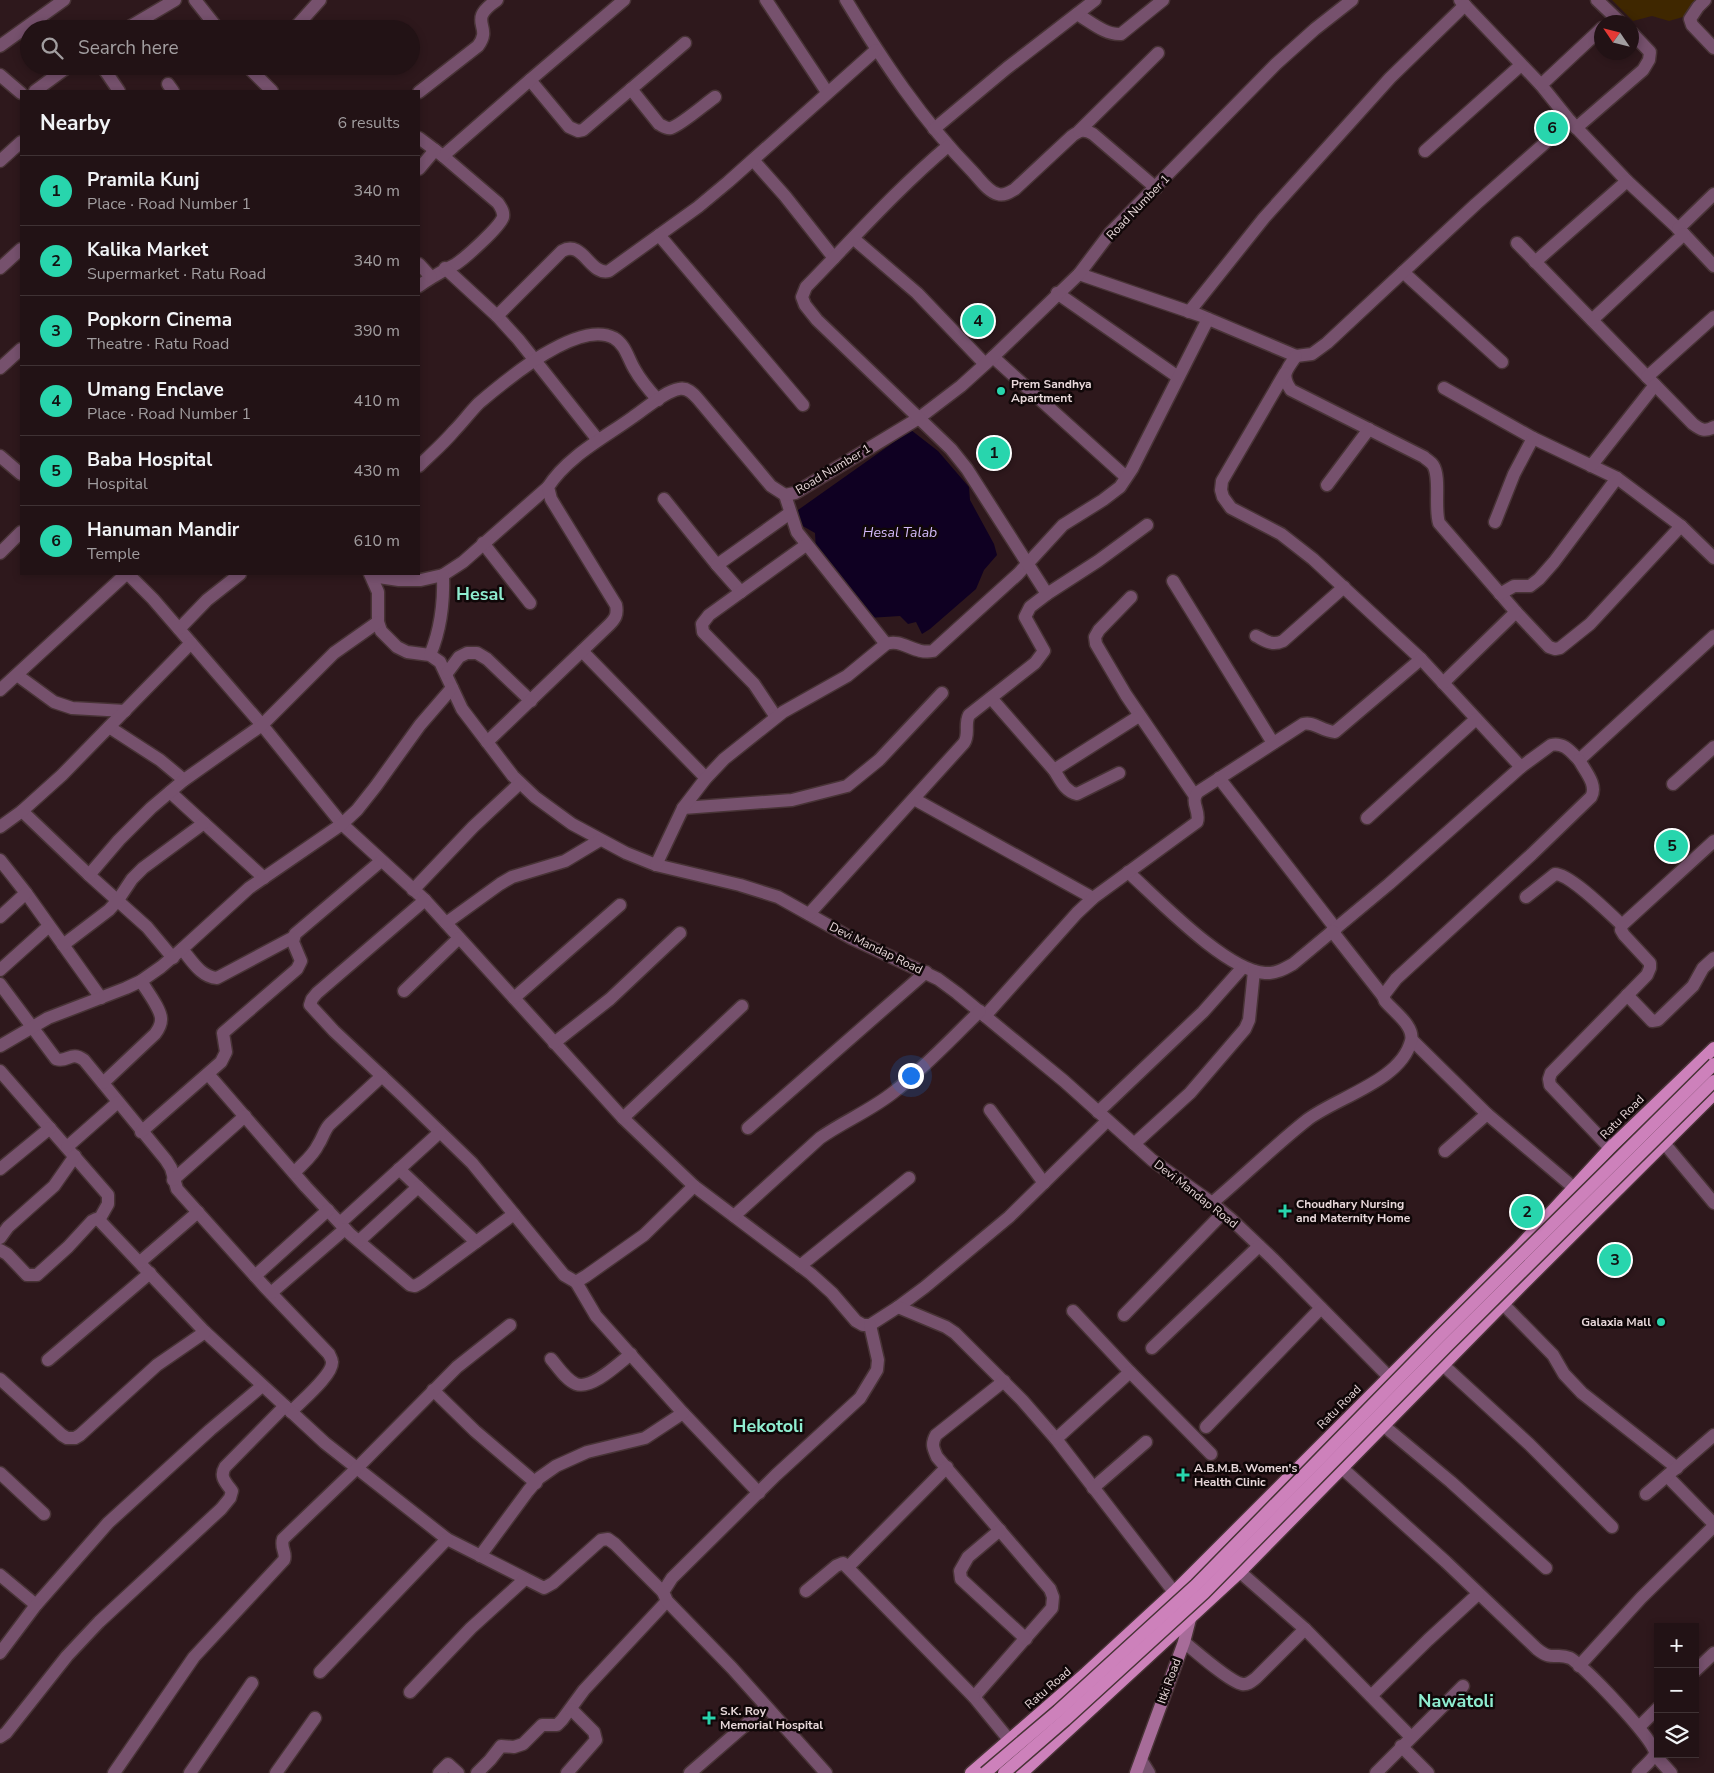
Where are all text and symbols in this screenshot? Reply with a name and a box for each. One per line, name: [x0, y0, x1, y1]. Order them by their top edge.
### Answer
north arrow: [1594, 15, 1639, 60]
search box: [20, 20, 420, 75]
icon: search: [38, 34, 66, 62]
text: Search here: [78, 35, 179, 61]
text: Nearby: [40, 109, 110, 137]
pin: 6: [1536, 109, 1568, 147]
text: 6 results: [338, 112, 400, 134]
text: Pramila Kunj: [87, 167, 200, 193]
street label: Road Number 1: [1103, 171, 1173, 243]
text: 1: [51, 180, 61, 202]
text: 340 m: [353, 180, 400, 202]
text: Place · Road Number 1: [87, 193, 251, 215]
text: Kalika Market: [87, 237, 208, 263]
text: 2: [51, 250, 61, 272]
text: 340 m: [353, 250, 400, 272]
text: Supermarket · Ratu Road: [87, 263, 266, 285]
pin: 4: [962, 302, 994, 340]
text: Popkorn Cinema: [87, 307, 232, 333]
text: 3: [51, 320, 61, 342]
text: 390 m: [353, 320, 400, 342]
text: Theatre · Ratu Road: [87, 333, 229, 355]
place label: Prem Sandhya Apartment: [1011, 376, 1092, 406]
text: Umang Enclave: [87, 377, 224, 403]
marker: Prem Sandhya Apartment: [995, 385, 1007, 397]
text: 4: [51, 390, 61, 412]
text: 410 m: [353, 390, 400, 412]
text: Place · Road Number 1: [87, 403, 251, 425]
pin: 1: [978, 434, 1010, 472]
street label: Road Number 1: [793, 440, 873, 498]
text: Baba Hospital: [87, 447, 212, 473]
text: 5: [51, 460, 61, 482]
text: 430 m: [353, 460, 400, 482]
text: Hospital: [87, 473, 148, 495]
text: Hanuman Mandir: [87, 517, 239, 543]
water label: Hesal Talab: [863, 523, 937, 542]
text: 6: [51, 530, 61, 552]
text: 610 m: [353, 530, 400, 552]
text: Temple: [87, 543, 140, 565]
district label: Hesal: [456, 582, 504, 606]
pin: 5: [1656, 827, 1688, 865]
street label: Devi Mandap Road: [827, 918, 925, 978]
your location: [898, 1063, 924, 1089]
street label: Ratu Road: [1596, 1091, 1648, 1143]
street label: Devi Mandap Road: [1151, 1156, 1241, 1232]
pin: 2: [1511, 1193, 1543, 1231]
place label: Choudhary Nursing and Maternity Home: [1296, 1196, 1411, 1226]
marker: Choudhary Nursing and Maternity Home: [1278, 1204, 1292, 1218]
pin: 3: [1599, 1241, 1631, 1279]
place label: Galaxia Mall: [1581, 1314, 1651, 1330]
marker: Galaxia Mall: [1655, 1316, 1667, 1328]
street label: Ratu Road: [1313, 1381, 1365, 1433]
district label: Hekotoli: [733, 1414, 803, 1438]
place label: A.B.M.B. Women's Health Clinic: [1194, 1460, 1298, 1490]
marker: A.B.M.B. Women's Health Clinic: [1176, 1468, 1190, 1482]
map controls: [1654, 1623, 1699, 1758]
button: +: [1654, 1623, 1699, 1668]
street label: Itki Road: [1153, 1656, 1185, 1706]
street label: Ratu Road: [1022, 1663, 1074, 1713]
button: −: [1654, 1668, 1699, 1713]
district label: Nawātoli: [1418, 1689, 1494, 1713]
place label: S.K. Roy Memorial Hospital: [720, 1703, 823, 1733]
marker: S.K. Roy Memorial Hospital: [702, 1711, 716, 1725]
button: layers: [1654, 1713, 1699, 1758]

